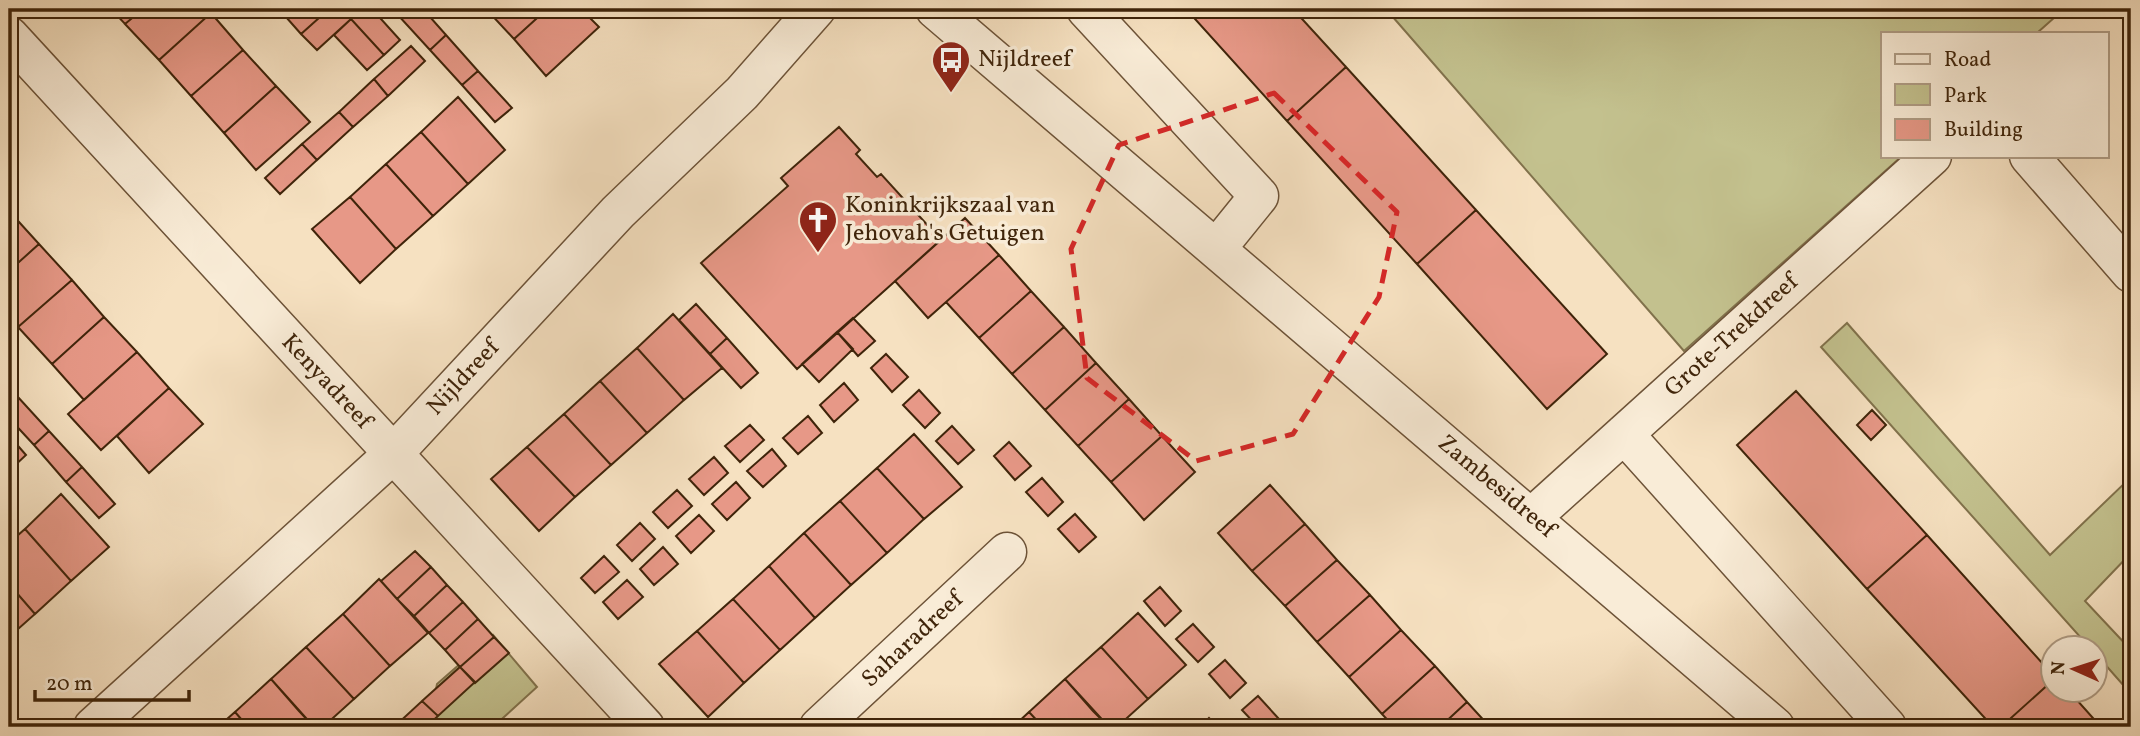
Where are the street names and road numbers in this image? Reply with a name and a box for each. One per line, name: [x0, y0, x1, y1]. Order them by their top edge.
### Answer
street label: Grote-Trekdreef: [1658, 265, 1809, 405]
street label: Kenyadreef: [273, 327, 381, 439]
street label: Nijldreef: [420, 330, 510, 424]
street label: Zambesidreef: [1430, 427, 1565, 548]
street label: Saharadreef: [855, 582, 973, 696]

